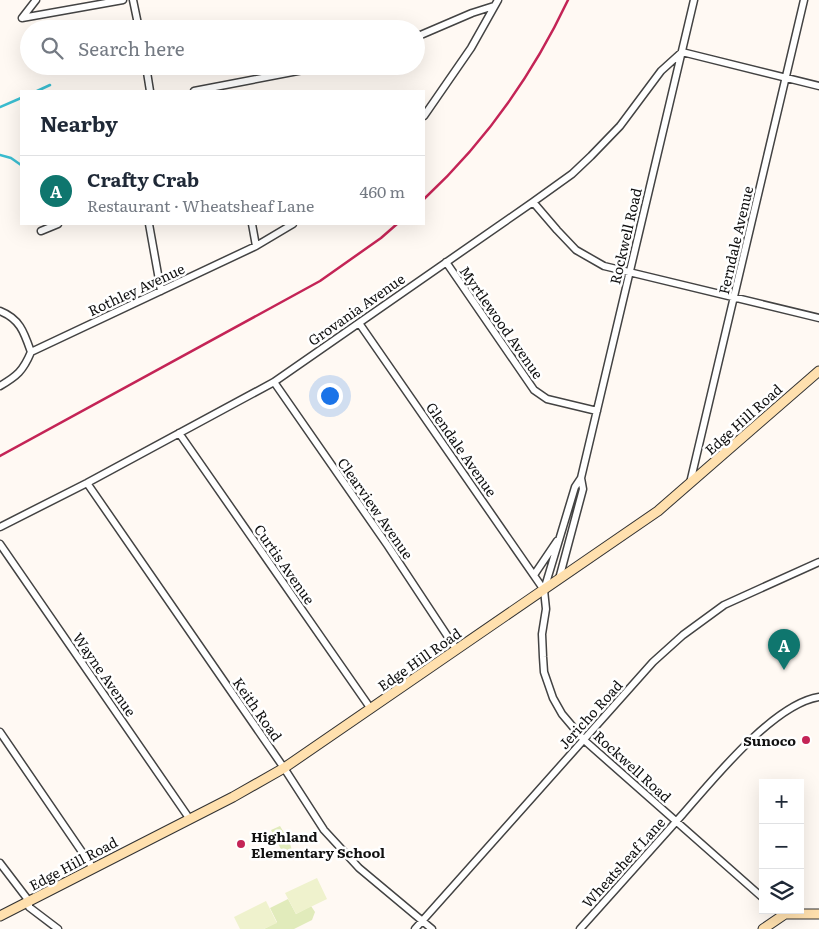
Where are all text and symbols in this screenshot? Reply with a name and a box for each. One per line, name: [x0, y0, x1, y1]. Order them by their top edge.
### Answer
search box: [20, 20, 425, 75]
icon: search: [38, 34, 66, 62]
text: Search here: [78, 34, 185, 62]
text: Nearby: [40, 107, 118, 138]
text: Crafty Crab: [87, 165, 199, 193]
text: A: [50, 179, 62, 203]
text: 460 m: [360, 179, 405, 203]
street label: Ferndale Avenue: [713, 184, 757, 296]
street label: Rockwell Road: [604, 186, 646, 286]
text: Restaurant · Wheatsheaf Lane: [87, 193, 314, 217]
street label: Rothley Avenue: [85, 258, 187, 320]
street label: Myrtlewood Avenue: [455, 262, 549, 382]
street label: Grovania Avenue: [304, 268, 408, 350]
street label: Edge Hill Road: [700, 379, 786, 459]
your location: [317, 383, 343, 409]
street label: Glendale Avenue: [422, 398, 502, 500]
street label: Clearview Avenue: [334, 453, 418, 563]
street label: Curtis Avenue: [250, 520, 320, 608]
street label: Edge Hill Road: [373, 623, 465, 695]
street label: Wayne Avenue: [69, 628, 141, 720]
pin: A: [768, 629, 800, 670]
street label: Keith Road: [229, 673, 288, 745]
street label: Jericho Road: [554, 675, 627, 753]
street label: Rockwell Road: [590, 726, 676, 807]
place label: Sunoco: [743, 730, 796, 750]
marker: Sunoco: [800, 734, 812, 746]
map controls: [759, 779, 804, 914]
button: +: [759, 779, 804, 824]
street label: Wheatsheaf Lane: [577, 812, 669, 912]
button: −: [759, 824, 804, 869]
place label: Highland Elementary School: [251, 826, 385, 862]
street label: Edge Hill Road: [25, 831, 121, 895]
marker: Highland Elementary School: [235, 838, 247, 850]
button: layers: [759, 869, 804, 914]

